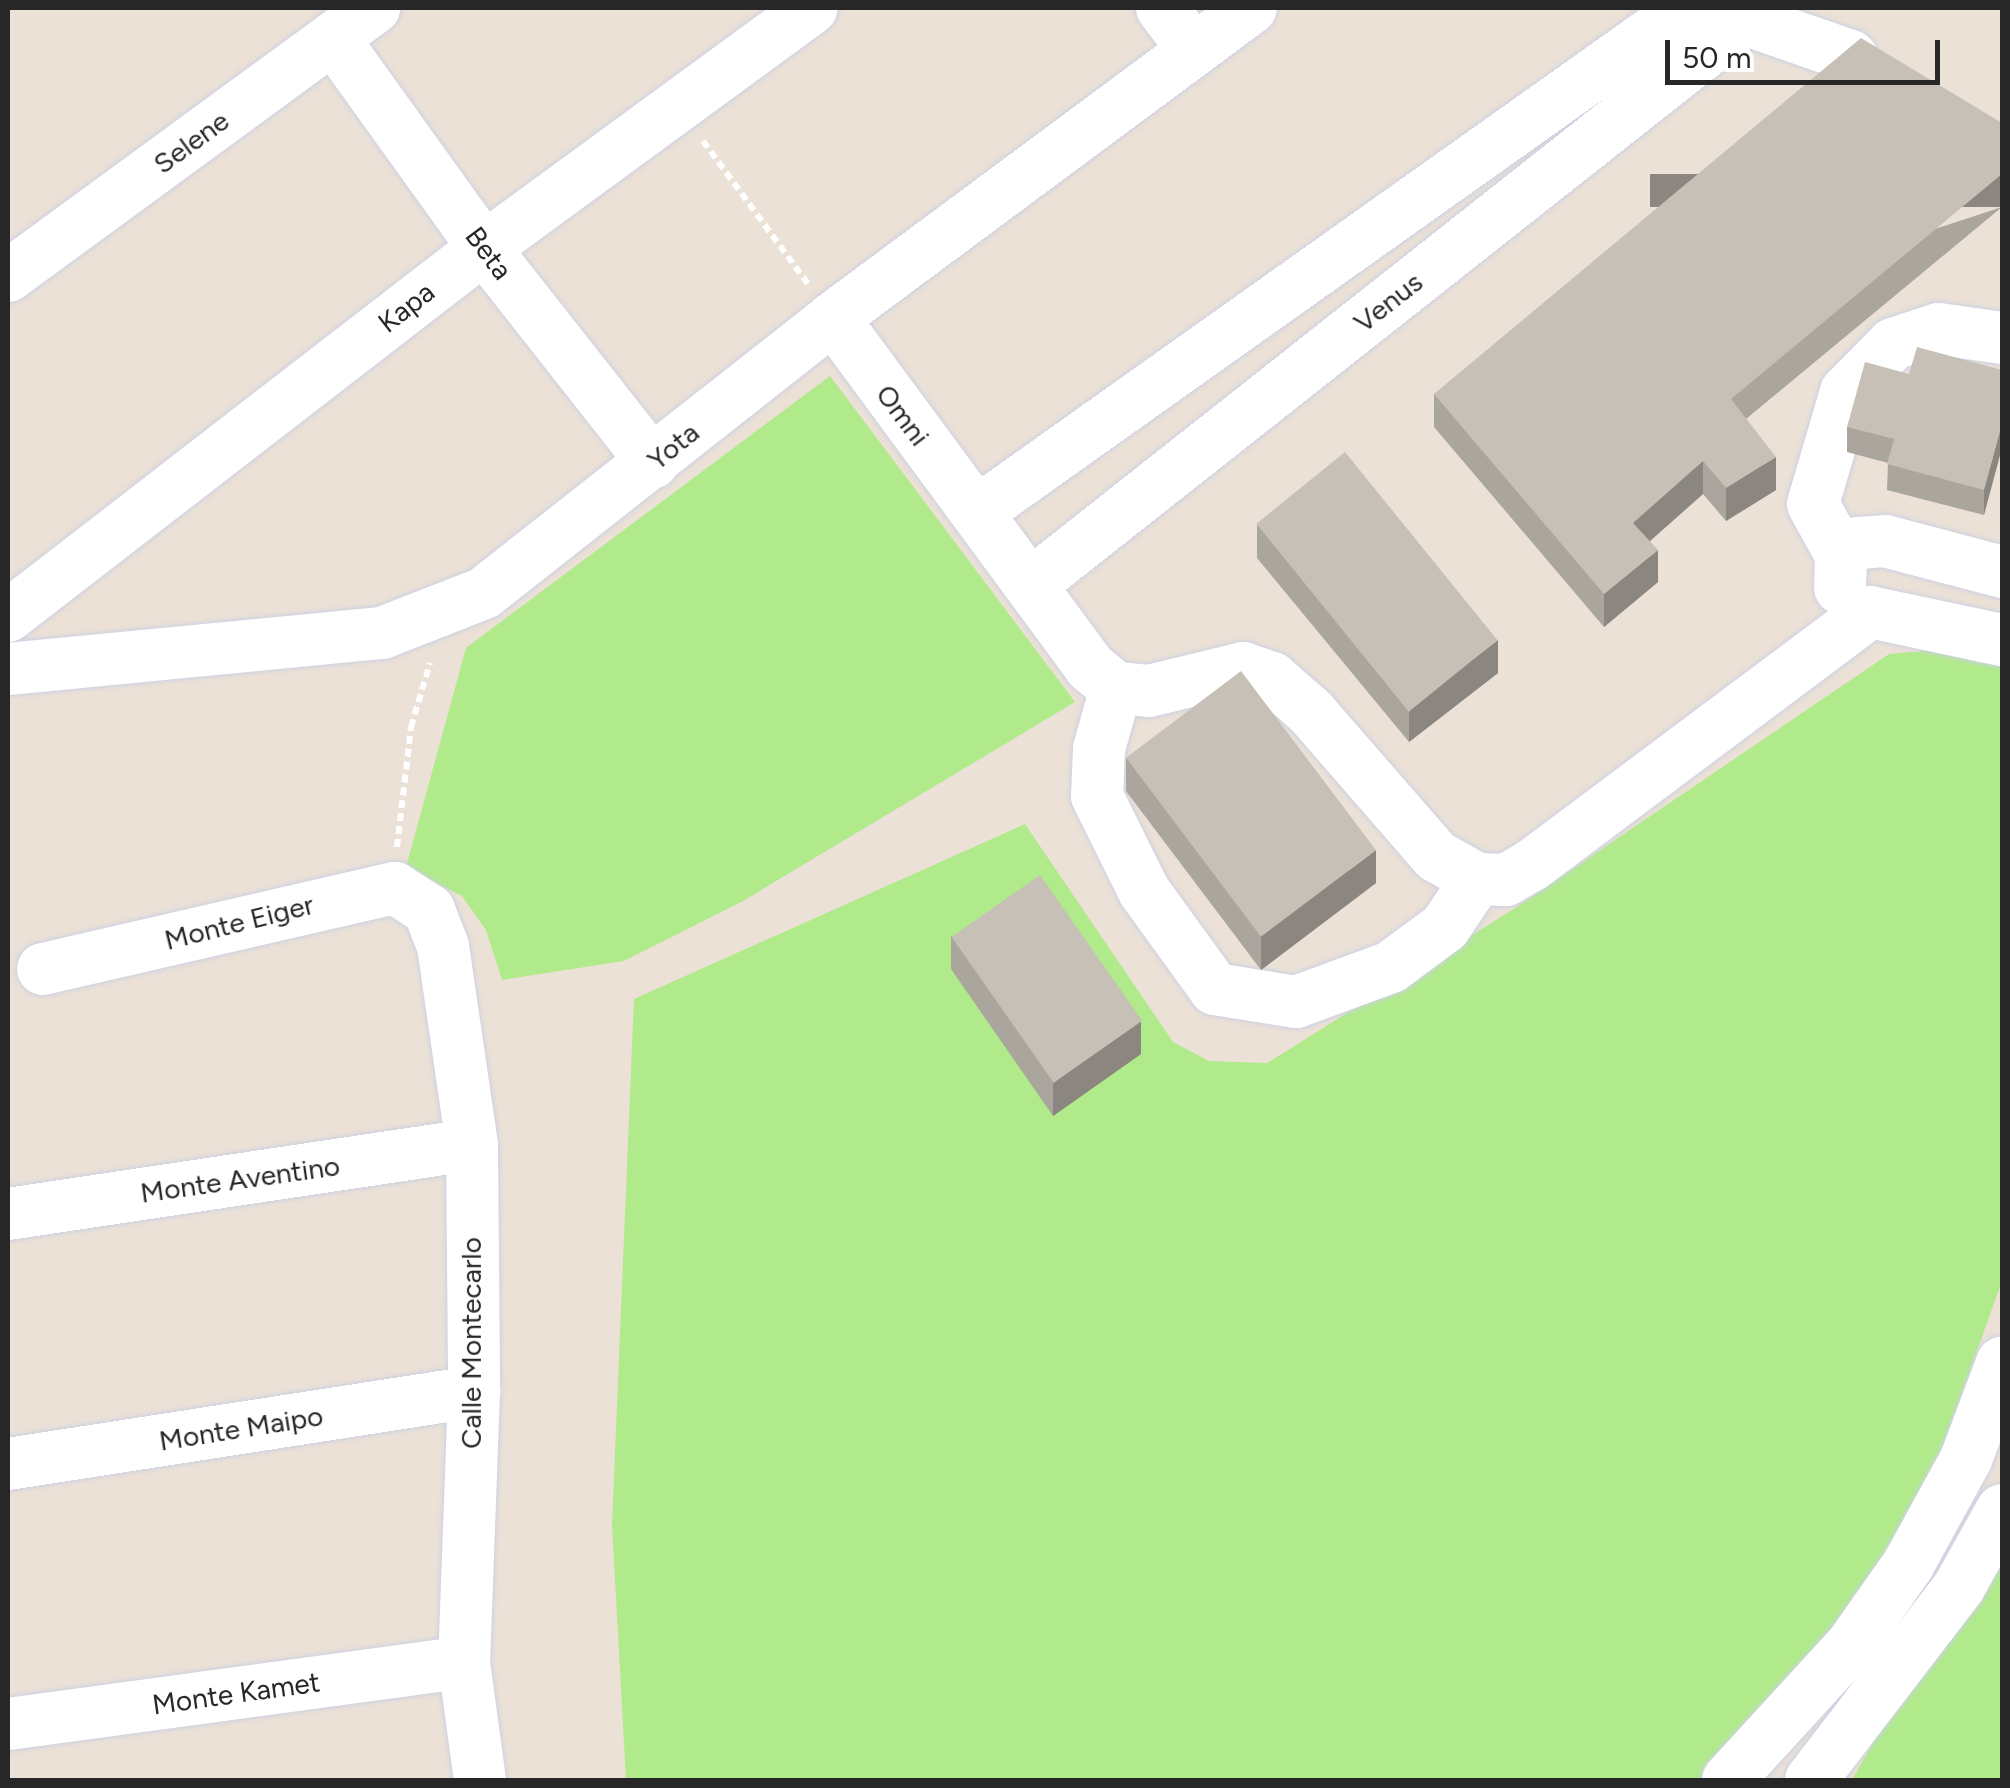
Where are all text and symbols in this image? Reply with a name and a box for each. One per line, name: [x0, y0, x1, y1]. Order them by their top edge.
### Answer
scale bar: [1670, 20, 1945, 82]
text: 50 m: [1682, 39, 1751, 76]
street label: Selene: [147, 103, 235, 181]
street label: Beta: [458, 220, 520, 286]
street label: Venus: [1347, 265, 1429, 339]
street label: Kapa: [371, 275, 441, 339]
street label: Omni: [869, 378, 937, 452]
street label: Yota: [641, 415, 705, 477]
street label: Monte Eiger: [161, 887, 317, 957]
street label: Monte Aventino: [138, 1148, 342, 1210]
street label: Calle Montecarlo: [454, 1237, 488, 1449]
street label: Monte Maipo: [157, 1398, 325, 1458]
street label: Monte Kamet: [150, 1665, 322, 1721]

